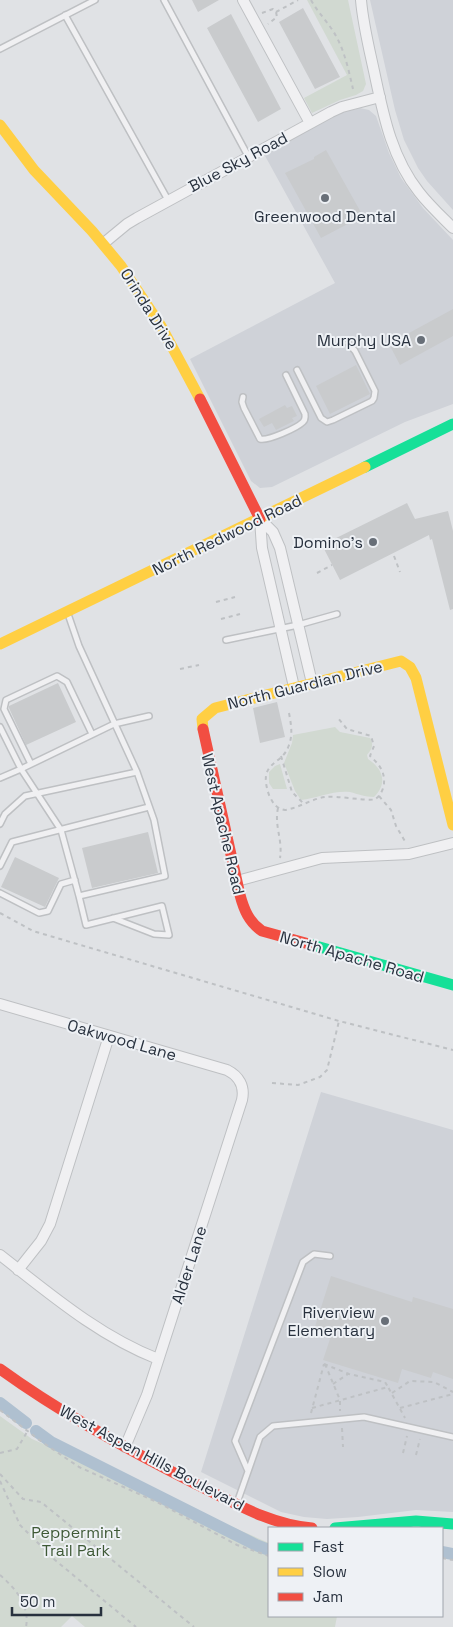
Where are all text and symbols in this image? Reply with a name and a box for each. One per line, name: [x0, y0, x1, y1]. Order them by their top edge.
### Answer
street label: Blue Sky Road: [185, 127, 291, 197]
marker: Greenwood Dental: [319, 192, 331, 204]
place label: Greenwood Dental: [254, 206, 396, 227]
street label: Orinda Drive: [116, 264, 182, 354]
place label: Murphy USA: [317, 330, 411, 351]
marker: Murphy USA: [415, 334, 427, 346]
street label: North Redwood Road: [149, 490, 305, 580]
place label: Domino's: [293, 532, 363, 553]
marker: Domino's: [367, 536, 379, 548]
street label: North Guardian Drive: [225, 656, 385, 714]
street label: West Apache Road: [197, 751, 249, 897]
street label: North Apache Road: [277, 926, 427, 988]
street label: Oakwood Lane: [65, 1014, 179, 1066]
street label: Alder Lane: [166, 1223, 212, 1307]
place label: Riverview Elementary: [287, 1302, 375, 1341]
marker: Riverview Elementary: [379, 1315, 391, 1327]
street label: West Aspen Hills Boulevard: [56, 1400, 248, 1516]
park label: Peppermint Trail Park: [31, 1522, 121, 1561]
legend: [268, 1527, 443, 1617]
text: Fast: [313, 1537, 344, 1556]
text: Slow: [313, 1562, 347, 1581]
scale bar: [12, 1584, 101, 1616]
text: Jam: [313, 1587, 343, 1606]
text: 50 m: [20, 1592, 55, 1611]

